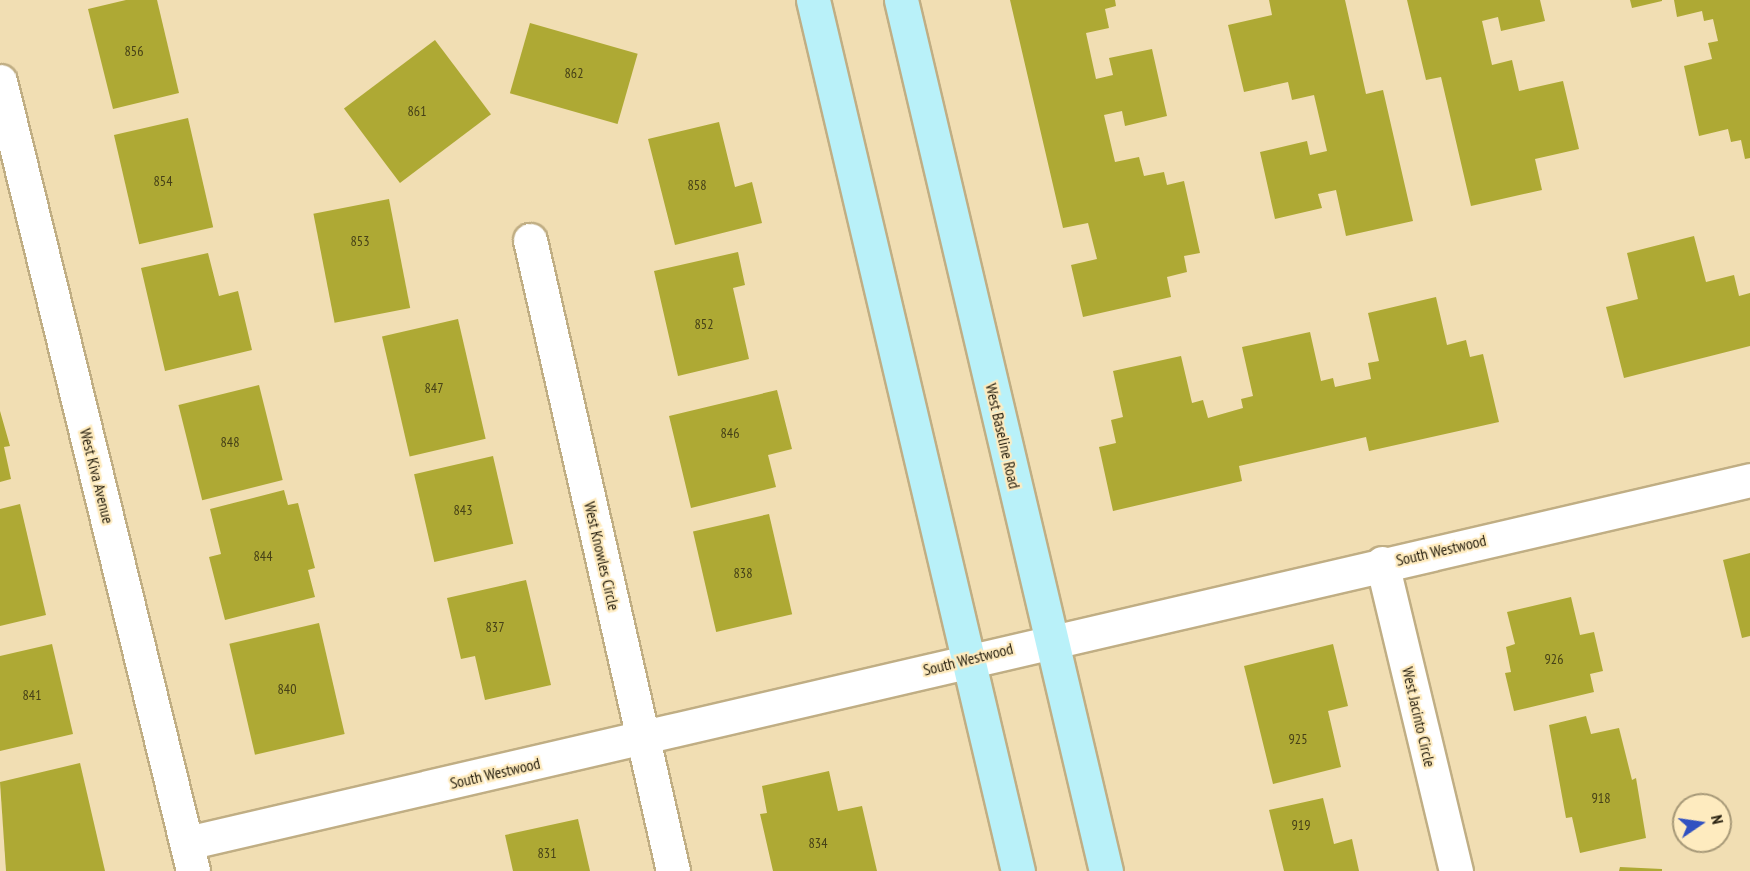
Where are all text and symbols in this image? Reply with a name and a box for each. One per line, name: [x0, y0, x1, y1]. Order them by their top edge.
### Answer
house number: 856: [125, 43, 143, 59]
house number: 862: [565, 65, 583, 81]
house number: 861: [408, 103, 426, 119]
house number: 854: [154, 173, 172, 189]
house number: 858: [688, 177, 706, 193]
house number: 853: [351, 233, 369, 249]
house number: 852: [695, 316, 713, 332]
house number: 847: [425, 380, 443, 396]
street label: West Baseline Road: [982, 381, 1024, 491]
house number: 846: [721, 425, 739, 441]
street label: West Kiva Avenue: [76, 426, 118, 526]
house number: 848: [221, 434, 239, 450]
street label: West Knowles Circle: [580, 500, 624, 612]
house number: 843: [454, 502, 472, 518]
street label: South Westwood: [1394, 530, 1488, 570]
house number: 844: [254, 548, 272, 564]
house number: 838: [734, 565, 752, 581]
house number: 837: [486, 619, 504, 635]
street label: South Westwood: [921, 639, 1015, 679]
house number: 926: [1545, 651, 1563, 667]
street label: West Jacinto Circle: [1398, 665, 1440, 769]
house number: 840: [278, 681, 296, 697]
house number: 841: [23, 687, 41, 703]
house number: 925: [1289, 731, 1307, 747]
street label: South Westwood: [448, 753, 542, 793]
house number: 918: [1592, 790, 1610, 806]
north arrow: [1672, 793, 1732, 853]
text: N: [1707, 813, 1728, 826]
house number: 919: [1292, 817, 1310, 833]
house number: 834: [809, 835, 827, 851]
house number: 831: [538, 845, 556, 861]

